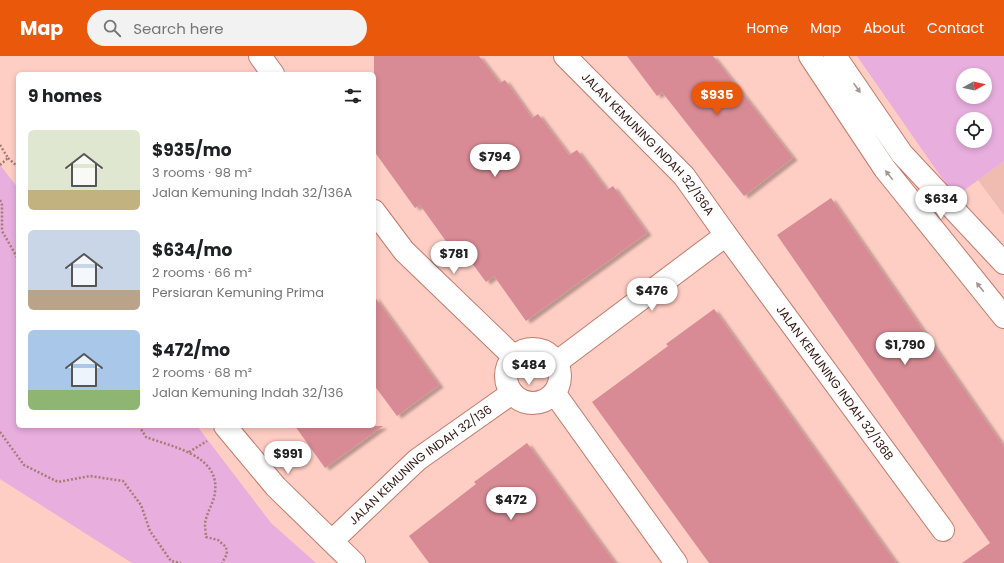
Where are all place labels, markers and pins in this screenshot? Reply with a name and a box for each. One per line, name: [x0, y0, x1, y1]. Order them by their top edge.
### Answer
pin: $935: [693, 82, 741, 116]
pin: $794: [471, 144, 519, 178]
pin: $634: [917, 186, 965, 220]
pin: $781: [430, 241, 478, 275]
pin: $476: [628, 278, 676, 312]
pin: $1,790: [872, 332, 938, 366]
pin: $484: [505, 352, 553, 386]
pin: $991: [264, 441, 312, 475]
pin: $472: [487, 487, 535, 521]

